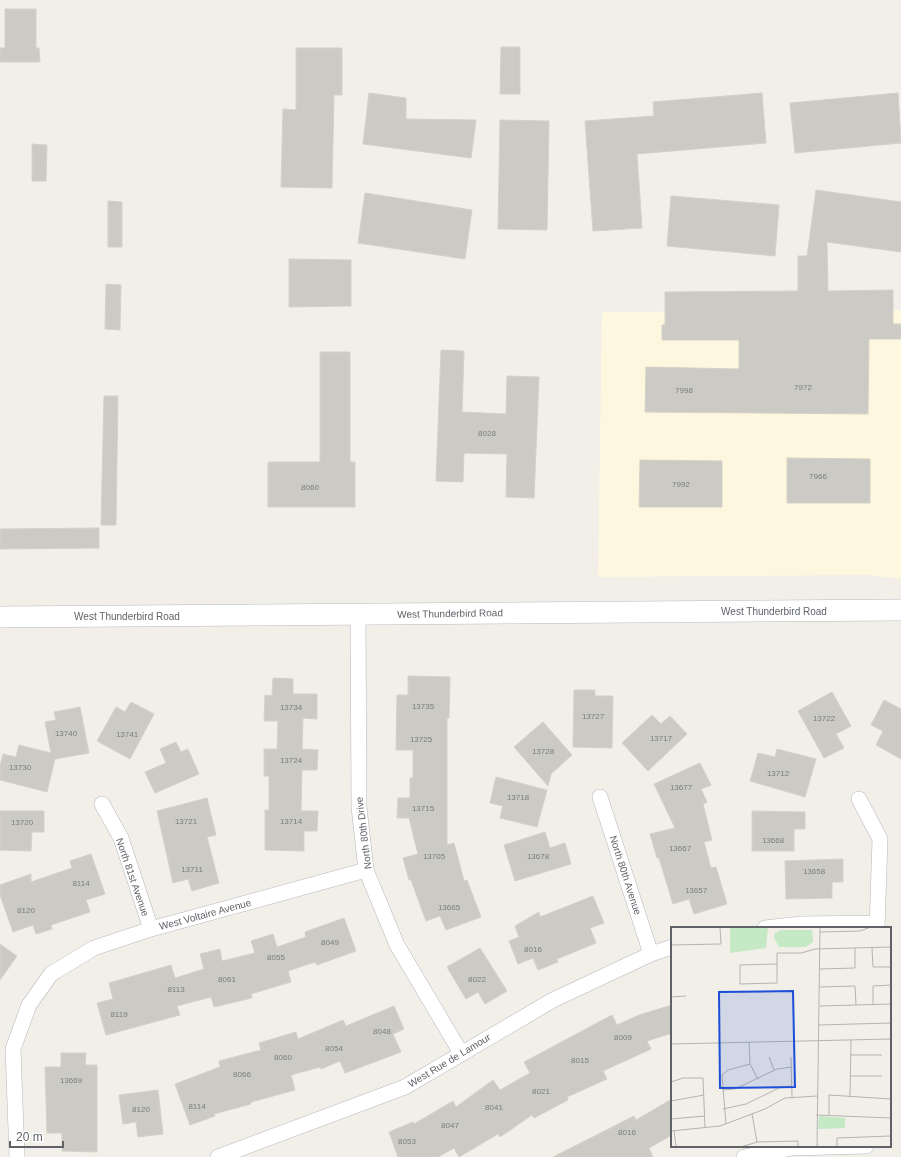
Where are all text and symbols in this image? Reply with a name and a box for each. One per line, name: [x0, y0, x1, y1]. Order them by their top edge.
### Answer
house number: 7972: [794, 383, 812, 392]
house number: 7998: [675, 386, 693, 395]
house number: 8028: [478, 429, 496, 438]
house number: 7966: [809, 472, 827, 481]
house number: 7992: [672, 480, 690, 489]
house number: 8060: [301, 483, 319, 492]
street label: West Thunderbird Road: [721, 606, 827, 617]
street label: West Thunderbird Road: [397, 607, 503, 620]
street label: West Thunderbird Road: [74, 611, 180, 622]
house number: 13735: [412, 702, 435, 711]
house number: 13734: [280, 703, 303, 712]
house number: 13727: [582, 712, 605, 721]
house number: 13722: [813, 714, 836, 723]
house number: 13740: [55, 729, 78, 738]
house number: 13741: [116, 730, 139, 739]
house number: 13717: [650, 734, 673, 743]
house number: 13725: [410, 735, 433, 744]
house number: 13728: [532, 747, 555, 756]
house number: 13724: [280, 756, 303, 765]
house number: 13730: [9, 763, 32, 772]
house number: 13712: [767, 769, 790, 778]
house number: 13677: [670, 783, 693, 792]
house number: 13718: [507, 793, 530, 802]
street label: North 80th Drive: [354, 796, 373, 870]
house number: 13715: [412, 804, 435, 813]
house number: 13721: [175, 817, 198, 826]
house number: 13714: [280, 817, 303, 826]
house number: 13720: [11, 818, 34, 827]
street label: North 80th Avenue: [608, 834, 644, 917]
house number: 13668: [762, 836, 785, 845]
street label: North 81st Avenue: [114, 837, 151, 918]
house number: 13667: [669, 844, 692, 853]
house number: 13705: [423, 852, 446, 861]
house number: 13678: [527, 852, 550, 861]
house number: 13711: [181, 865, 203, 874]
house number: 13658: [803, 867, 826, 876]
house number: 8114: [72, 879, 90, 888]
house number: 13657: [685, 886, 708, 895]
street label: West Voltaire Avenue: [158, 897, 253, 932]
house number: 13665: [438, 903, 461, 912]
house number: 8120: [17, 906, 35, 915]
inset map: [671, 927, 891, 1147]
house number: 8049: [321, 938, 339, 947]
house number: 8016: [524, 945, 542, 954]
house number: 8055: [267, 953, 285, 962]
house number: 8061: [218, 975, 236, 984]
house number: 8022: [468, 975, 486, 984]
house number: 8113: [167, 985, 185, 994]
house number: 8119: [110, 1010, 128, 1019]
house number: 8048: [373, 1027, 391, 1036]
street label: West Rue de Lamour: [406, 1031, 493, 1089]
house number: 8009: [614, 1033, 632, 1042]
house number: 8054: [325, 1044, 343, 1053]
house number: 8060: [274, 1053, 292, 1062]
house number: 8015: [571, 1056, 589, 1065]
house number: 8066: [233, 1070, 251, 1079]
house number: 13669: [60, 1076, 83, 1085]
house number: 8021: [532, 1087, 550, 1096]
house number: 8114: [188, 1102, 206, 1111]
house number: 8041: [485, 1103, 503, 1112]
house number: 8120: [132, 1105, 150, 1114]
house number: 8047: [441, 1121, 459, 1130]
scale bar: [10, 1123, 63, 1149]
house number: 8016: [618, 1128, 636, 1137]
text: 20 m: [16, 1130, 43, 1144]
house number: 8053: [398, 1137, 416, 1146]

